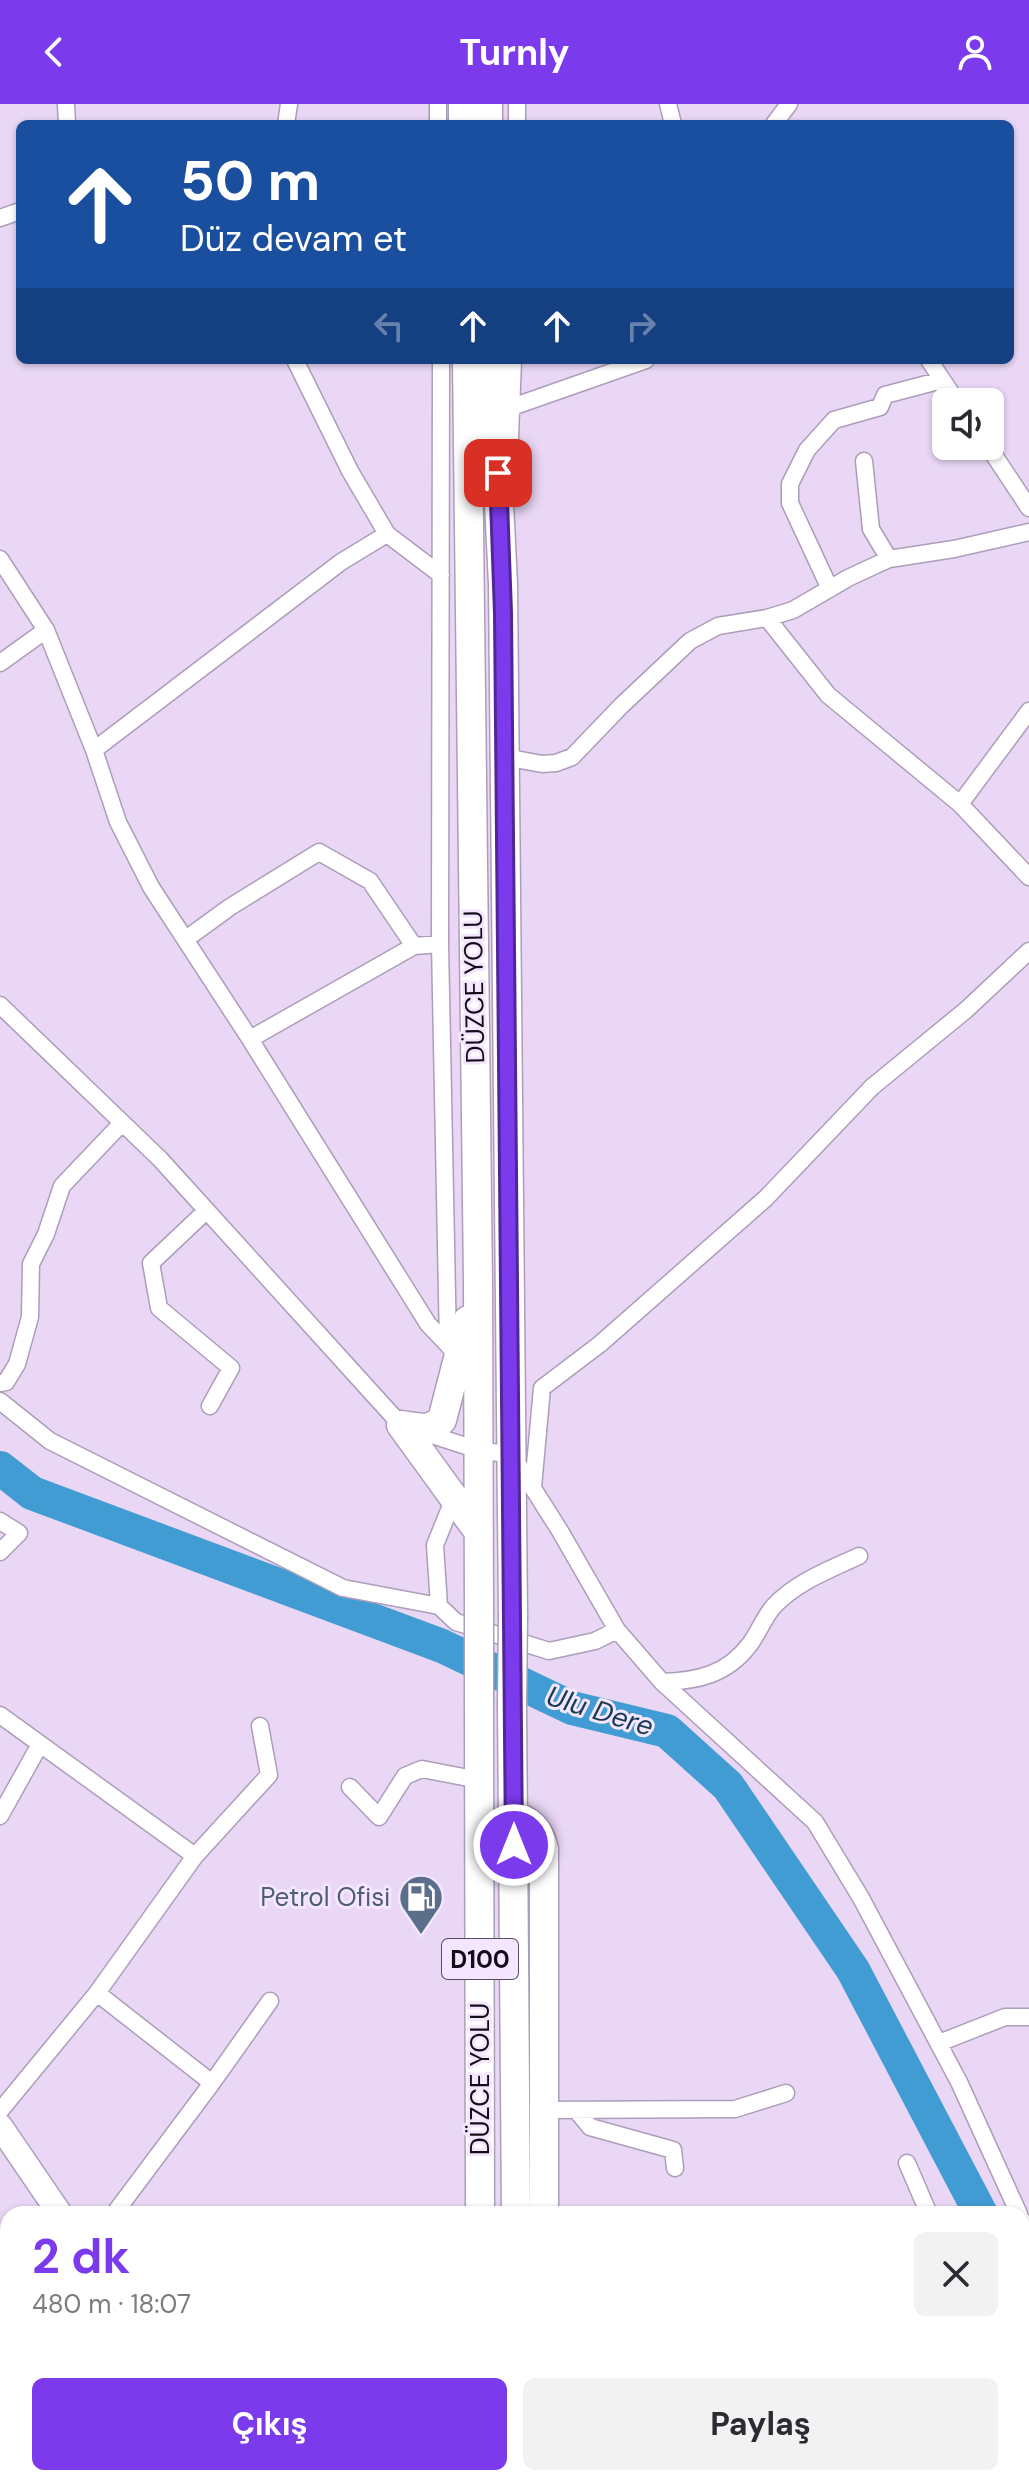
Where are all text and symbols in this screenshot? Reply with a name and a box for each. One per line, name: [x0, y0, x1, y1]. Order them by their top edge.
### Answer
text: Turnly: [459, 29, 570, 76]
icon: back: [32, 30, 76, 74]
icon: person: [953, 30, 997, 74]
text: 50 m: [180, 144, 320, 217]
icon: ahead: [48, 152, 152, 256]
text: Düz devam et: [180, 215, 407, 262]
icon: left: [367, 304, 411, 348]
icon: ahead: [451, 304, 495, 348]
icon: ahead: [535, 304, 579, 348]
icon: right: [619, 304, 663, 348]
map controls: [932, 388, 1004, 460]
button: sound: [932, 388, 1004, 460]
pin: [464, 439, 532, 507]
icon: arrive: [476, 451, 520, 495]
street label: DÜZCE YOLU: [456, 910, 492, 1064]
water label: Ulu Dere: [542, 1677, 658, 1745]
position arrow: [472, 1803, 556, 1887]
fuel station icon: Petrol Ofisi: [397, 1873, 445, 1936]
place label: Petrol Ofisi: [260, 1880, 390, 1914]
road number: D100: [442, 1939, 518, 1979]
street label: DÜZCE YOLU: [463, 2003, 497, 2155]
text: 2 dk: [32, 2225, 130, 2288]
button: close: [914, 2232, 998, 2316]
text: 480 m · 18:07: [32, 2287, 191, 2321]
button: Çıkış: [32, 2378, 507, 2470]
button: Paylaş: [523, 2378, 998, 2470]

